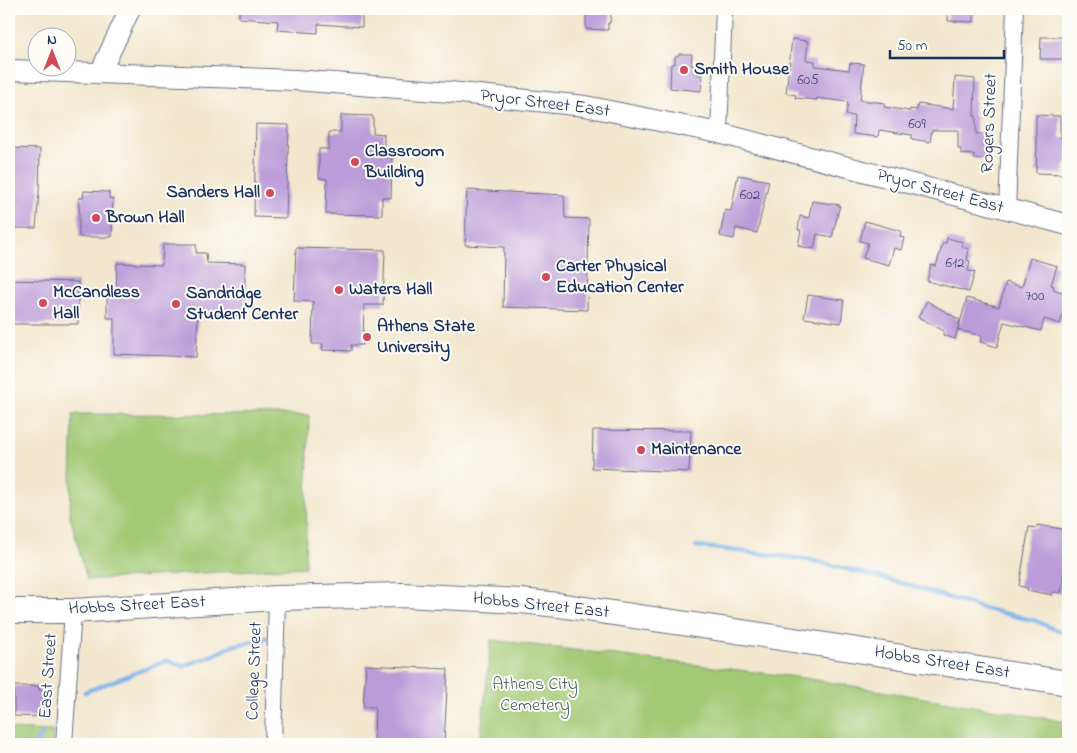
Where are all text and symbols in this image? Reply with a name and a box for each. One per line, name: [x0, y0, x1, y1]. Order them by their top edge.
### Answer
north arrow: [28, 28, 78, 78]
scale bar: [890, 28, 1003, 60]
text: N: [47, 30, 57, 51]
text: 50 m: [897, 35, 928, 57]
place label: Smith House: [694, 57, 790, 83]
marker: Smith House: [678, 64, 690, 76]
house number: 605: [797, 69, 819, 91]
street label: Rogers Street: [975, 73, 1006, 174]
street label: Pryor Street East: [479, 83, 611, 125]
house number: 609: [908, 113, 926, 135]
place label: Classroom Building: [364, 139, 444, 187]
marker: Classroom Building: [349, 156, 361, 168]
street label: Pryor Street East: [874, 163, 1006, 221]
place label: Sanders Hall: [166, 180, 260, 206]
house number: 602: [740, 184, 761, 206]
marker: Sanders Hall: [264, 187, 276, 199]
place label: Brown Hall: [105, 205, 184, 231]
marker: Brown Hall: [90, 212, 102, 224]
house number: 612: [946, 252, 965, 274]
place label: Carter Physical Education Center: [556, 254, 684, 301]
marker: Carter Physical Education Center: [540, 271, 552, 283]
place label: Waters Hall: [349, 277, 432, 303]
place label: McCandless Hall: [53, 280, 140, 327]
place label: Sandridge Student Center: [186, 281, 298, 328]
marker: Waters Hall: [333, 284, 345, 296]
house number: 700: [1025, 285, 1045, 307]
marker: McCandless Hall: [37, 297, 49, 309]
marker: Sandridge Student Center: [170, 298, 182, 310]
place label: Athens State University: [377, 314, 476, 362]
marker: Athens State University: [361, 331, 373, 343]
place label: Maintenance: [651, 437, 742, 463]
marker: Maintenance: [635, 444, 647, 456]
street label: Hobbs Street East: [471, 586, 611, 626]
street label: Hobbs Street East: [68, 589, 206, 623]
street label: College Street: [240, 621, 271, 721]
street label: East Street: [33, 632, 65, 720]
street label: Hobbs Street East: [872, 639, 1012, 687]
park label: Athens City Cemetery: [492, 672, 578, 719]

